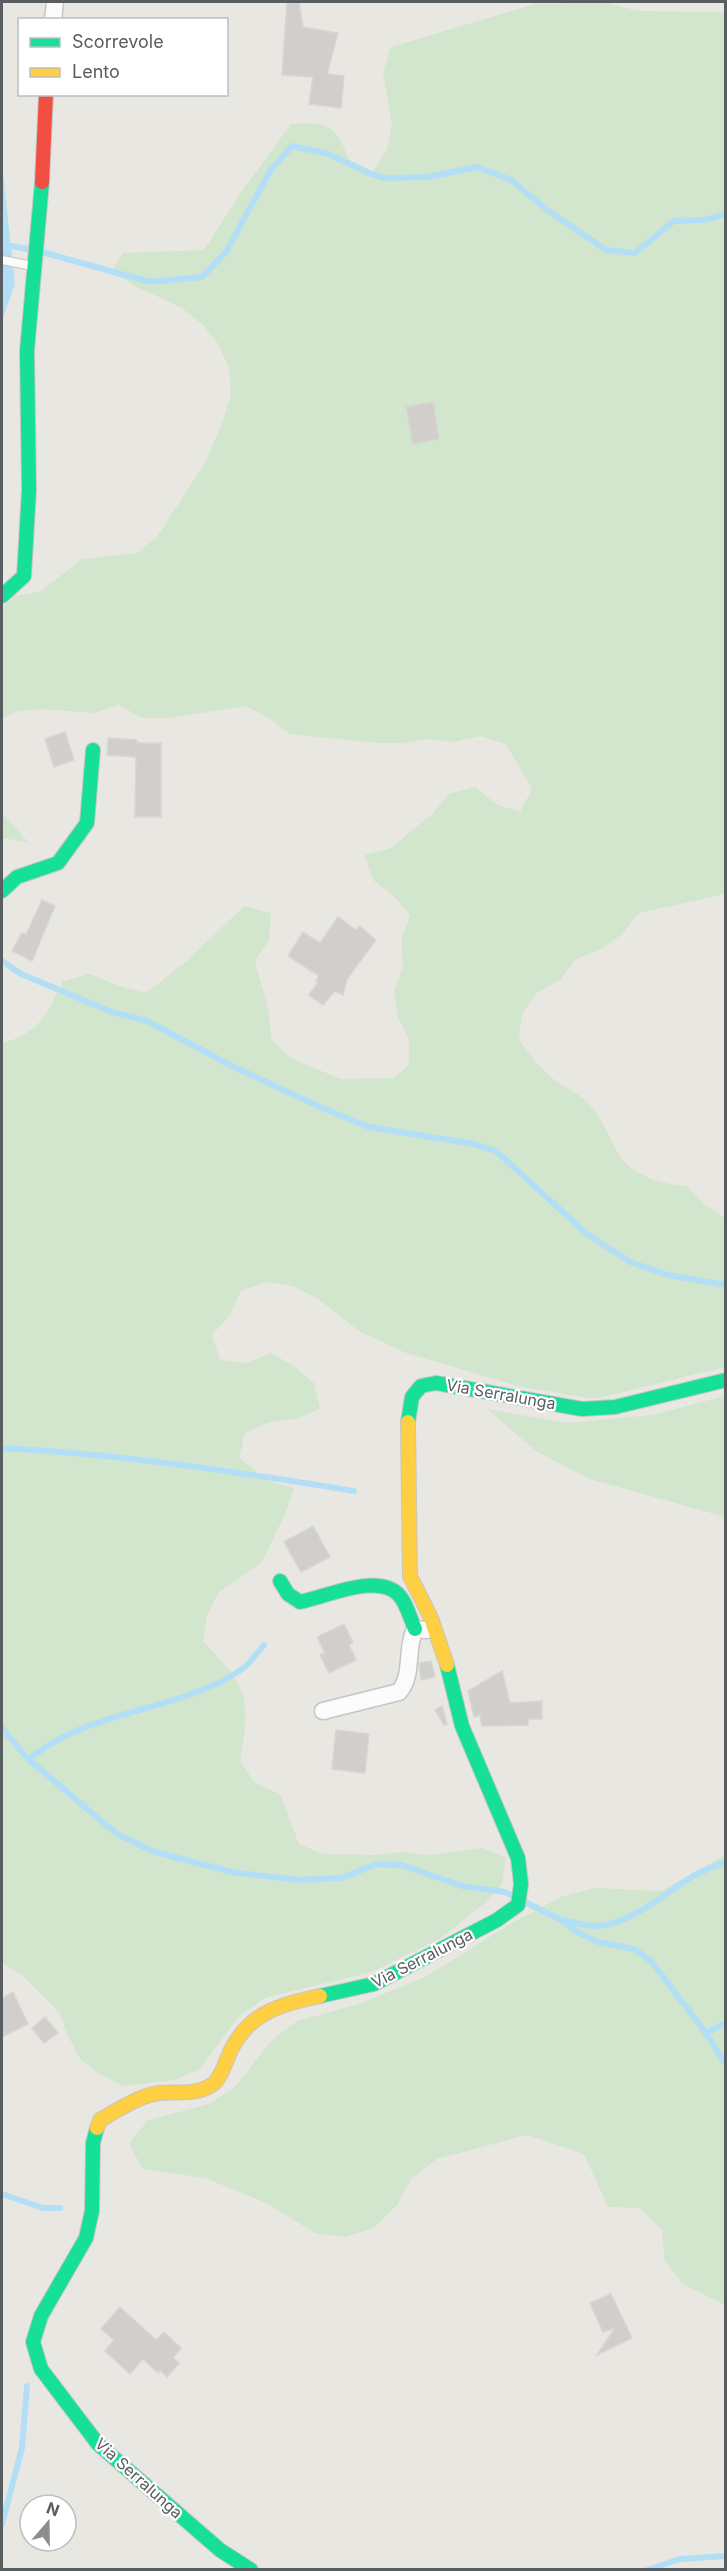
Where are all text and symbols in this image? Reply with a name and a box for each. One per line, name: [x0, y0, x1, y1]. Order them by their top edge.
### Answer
legend: [18, 18, 228, 96]
text: Scorrevole: [72, 31, 164, 52]
text: Lento: [72, 61, 120, 82]
street label: Via Serralunga: [445, 1375, 557, 1413]
street label: Via Serralunga: [368, 1924, 476, 1992]
street label: Via Serralunga: [91, 2433, 187, 2523]
north arrow: [18, 2493, 78, 2553]
text: N: [44, 2497, 62, 2520]

